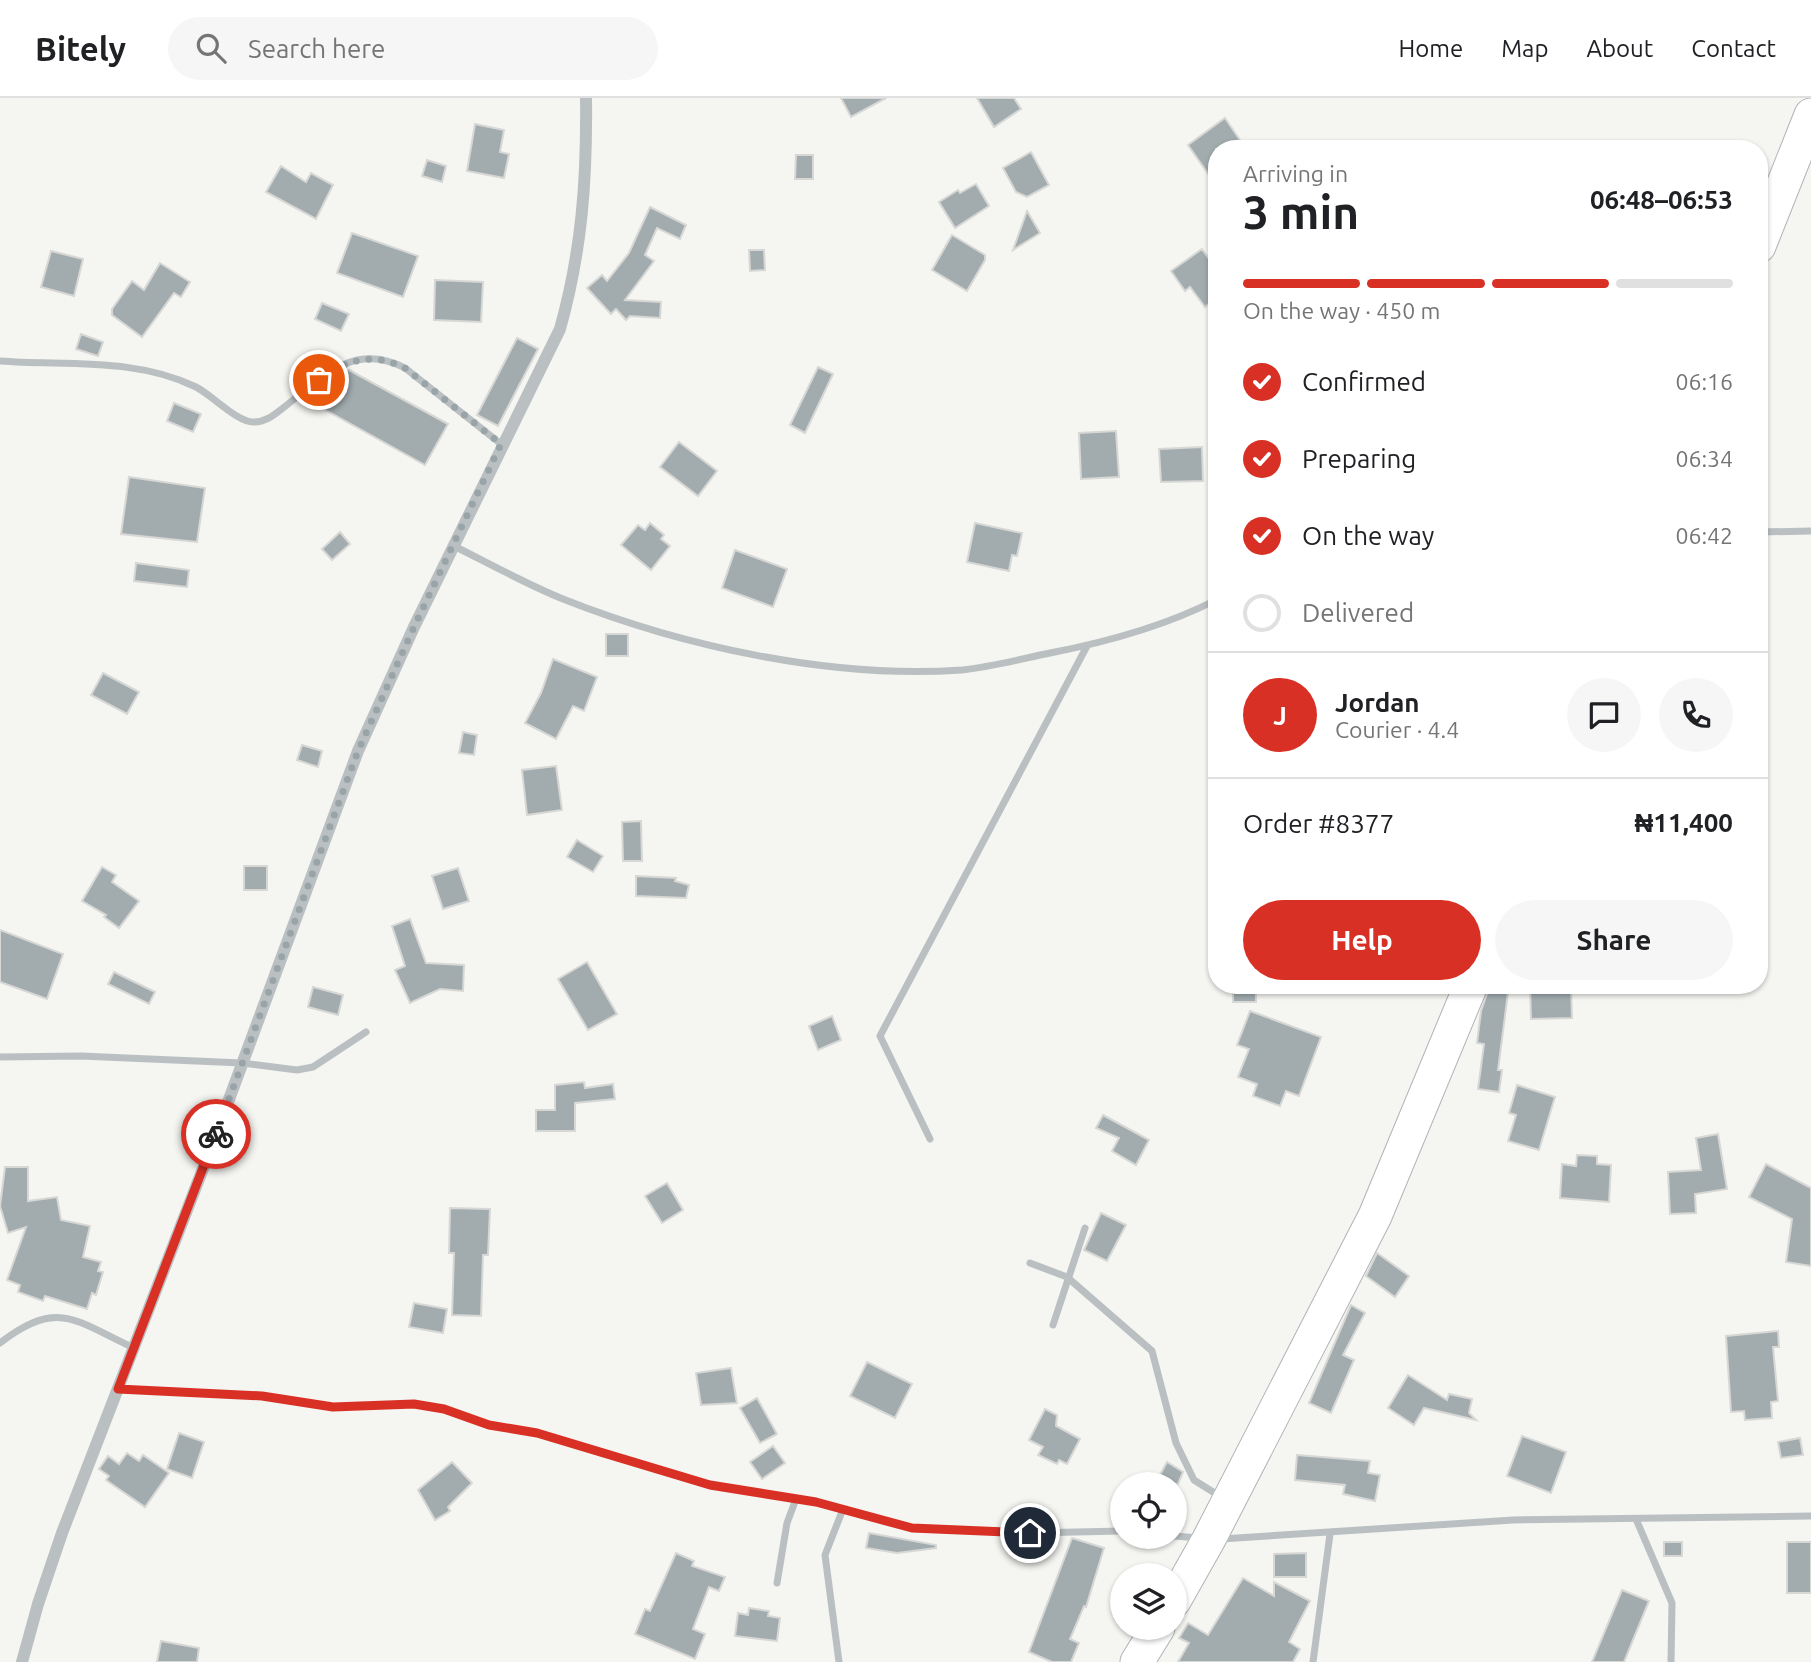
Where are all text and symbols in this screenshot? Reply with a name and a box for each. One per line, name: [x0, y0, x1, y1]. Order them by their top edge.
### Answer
search box: [168, 17, 658, 80]
icon: search: [192, 29, 230, 67]
text: Bitely: [35, 30, 126, 67]
text: Search here: [248, 34, 385, 63]
text: Home: [1398, 35, 1463, 62]
text: Map: [1501, 35, 1548, 62]
text: About: [1586, 35, 1653, 62]
text: Contact: [1691, 35, 1776, 62]
text: Arriving in: [1243, 161, 1348, 186]
text: 06:48–06:53: [1590, 185, 1733, 214]
text: 3 min: [1243, 186, 1359, 238]
text: On the way · 450 m: [1243, 298, 1440, 323]
pin: [289, 350, 349, 410]
icon: bag: [300, 361, 338, 399]
icon: check: [1243, 363, 1281, 401]
text: Confirmed: [1302, 367, 1426, 396]
text: 06:16: [1675, 369, 1733, 394]
icon: check: [1243, 440, 1281, 478]
text: Preparing: [1302, 444, 1416, 473]
text: 06:34: [1675, 446, 1733, 471]
icon: check: [1243, 517, 1281, 555]
text: On the way: [1302, 521, 1434, 550]
text: 06:42: [1675, 523, 1733, 548]
text: Delivered: [1302, 598, 1414, 627]
button: chat: [1567, 678, 1641, 752]
button: phone: [1659, 678, 1733, 752]
text: Jordan: [1335, 688, 1420, 717]
text: J: [1273, 701, 1287, 730]
text: Courier · 4.4: [1335, 717, 1459, 742]
text: ₦11,400: [1635, 808, 1733, 837]
text: Order #8377: [1243, 809, 1394, 838]
button: Help: [1243, 900, 1481, 980]
button: Share: [1495, 900, 1733, 980]
courier: [181, 1099, 251, 1169]
icon: bike: [197, 1115, 235, 1153]
map controls: [1110, 1472, 1187, 1640]
button: locate: [1110, 1472, 1187, 1549]
pin: [1000, 1503, 1060, 1563]
icon: home: [1011, 1514, 1049, 1552]
button: layers: [1110, 1563, 1187, 1640]

